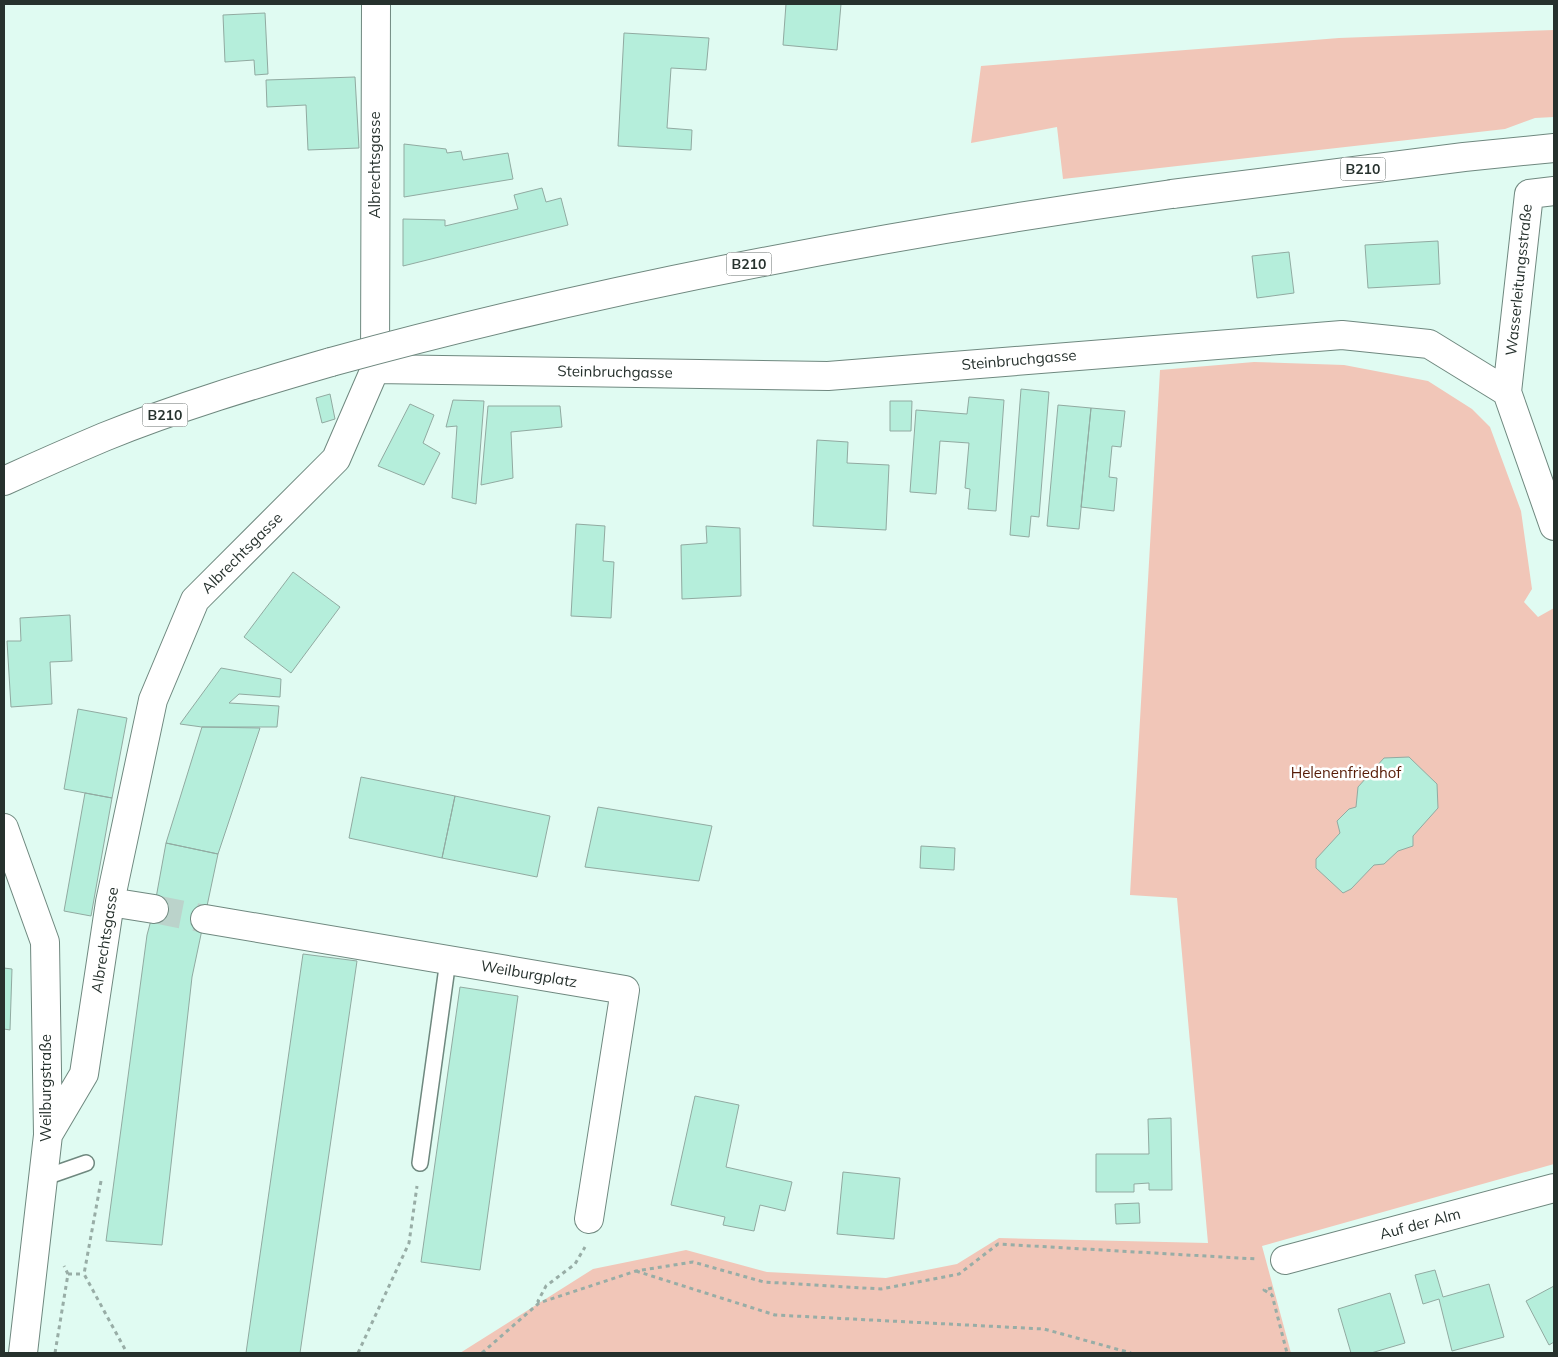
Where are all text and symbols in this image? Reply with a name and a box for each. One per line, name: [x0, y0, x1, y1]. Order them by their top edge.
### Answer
street label: Albrechtsgasse: [365, 111, 384, 219]
road number: B210: [1340, 157, 1386, 180]
street label: Wasserleitungsstraße: [1501, 203, 1536, 357]
road number: B210: [726, 252, 772, 276]
street label: Steinbruchgasse: [961, 345, 1077, 374]
street label: Steinbruchgasse: [557, 361, 673, 382]
road number: B210: [142, 404, 188, 426]
street label: Albrechtsgasse: [197, 508, 286, 597]
park label: Helenenfriedhof: [1291, 763, 1402, 782]
street label: Albrechtsgasse: [87, 886, 122, 994]
street label: Weilburgplatz: [479, 956, 579, 991]
street label: Weilburgstraße: [36, 1034, 55, 1142]
street label: Auf der Alm: [1377, 1204, 1462, 1243]

